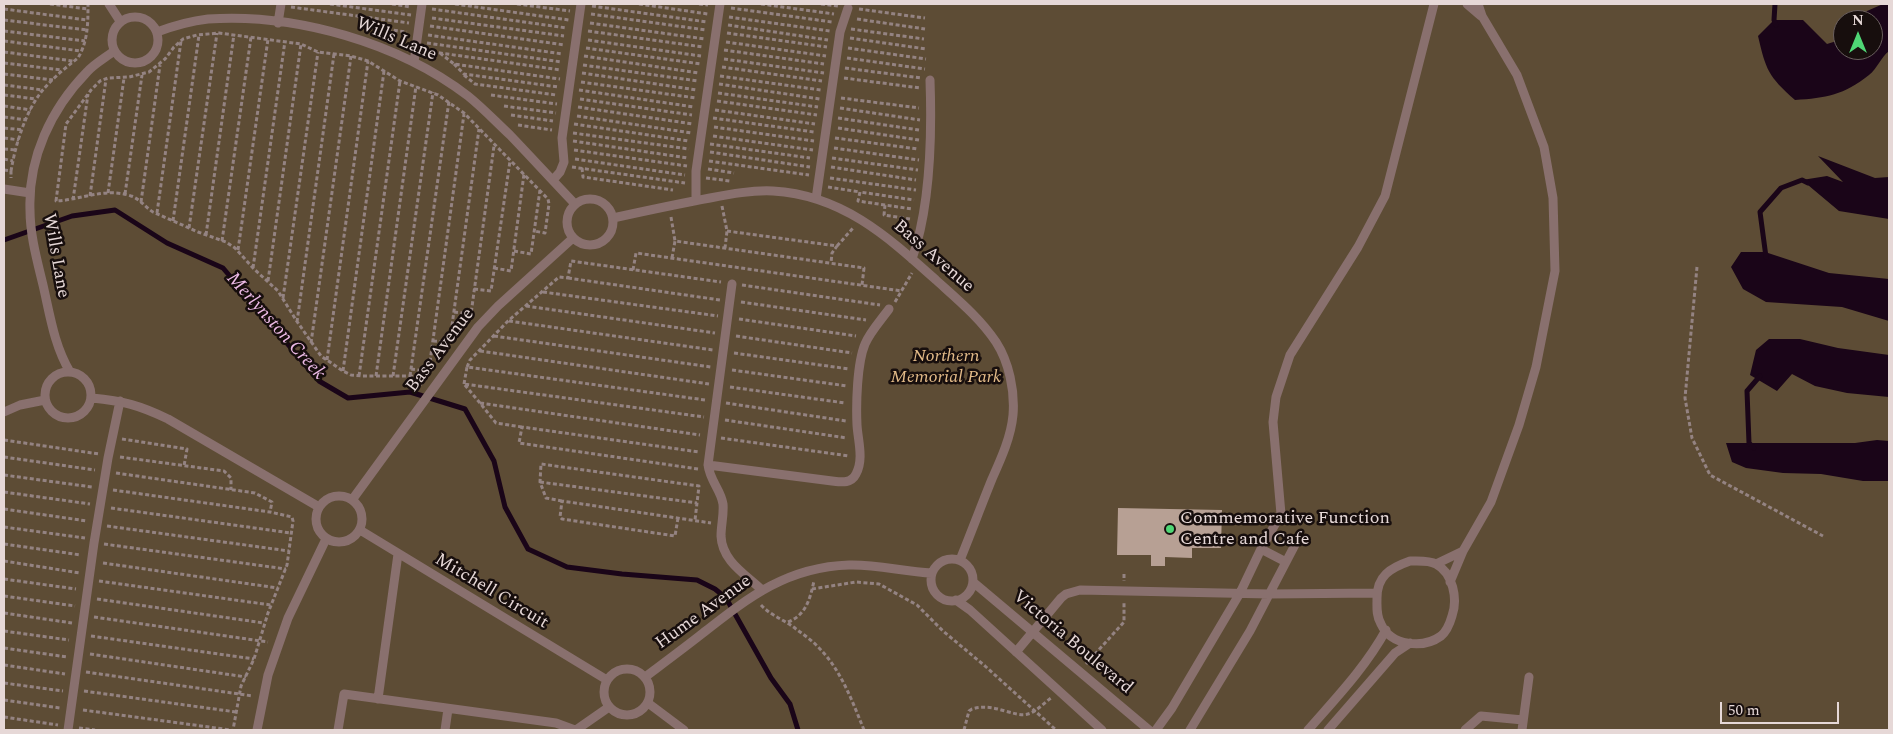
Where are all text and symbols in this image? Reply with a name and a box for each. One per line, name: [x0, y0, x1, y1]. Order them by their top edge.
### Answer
north arrow: [1833, 10, 1883, 60]
text: N: [1852, 10, 1864, 31]
street label: Wills Lane: [353, 13, 439, 67]
street label: Wills Lane: [37, 212, 73, 300]
street label: Bass Avenue: [888, 216, 978, 298]
water label: Merlynston Creek: [221, 268, 329, 386]
street label: Bass Avenue: [402, 305, 480, 397]
park label: Northern Memorial Park: [891, 346, 1001, 388]
place label: Commemorative Function Centre and Cafe: [1180, 508, 1390, 550]
marker: Commemorative Function Centre and Cafe: [1164, 523, 1176, 535]
street label: Mitchell Circuit: [430, 550, 552, 634]
street label: Hume Avenue: [652, 571, 756, 655]
street label: Victoria Boulevard: [1008, 586, 1136, 700]
scale bar: [1723, 692, 1842, 724]
text: 50 m: [1728, 699, 1760, 722]

